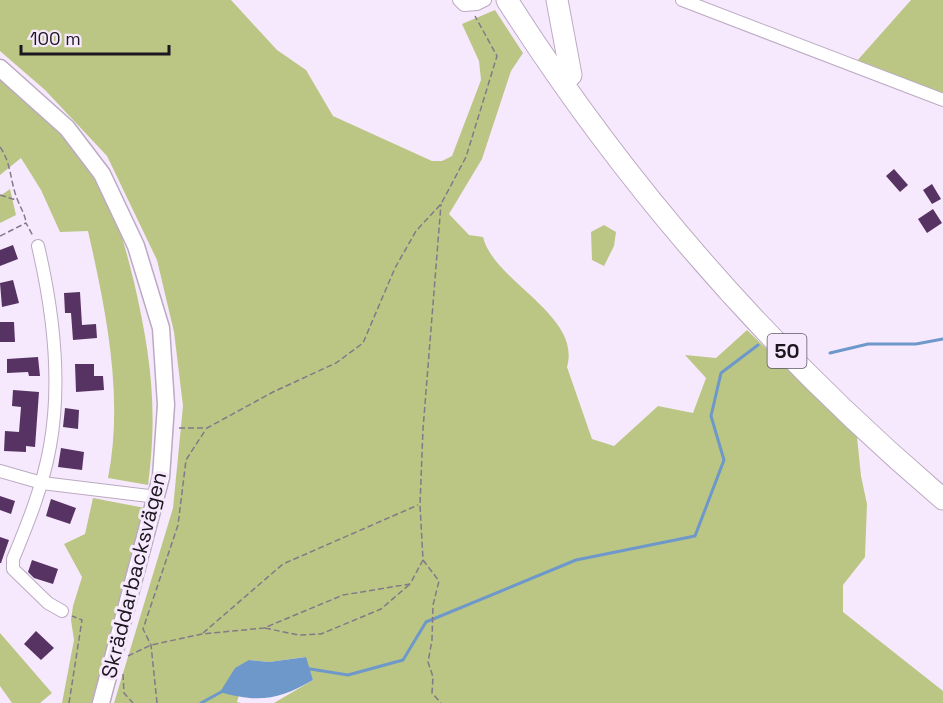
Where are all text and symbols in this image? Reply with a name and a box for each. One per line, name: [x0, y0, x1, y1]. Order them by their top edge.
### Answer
scale bar: [21, 18, 170, 56]
text: 100 m: [30, 27, 81, 50]
road number: 50: [768, 334, 806, 368]
street label: Skräddarbacksvägen: [95, 469, 172, 681]

